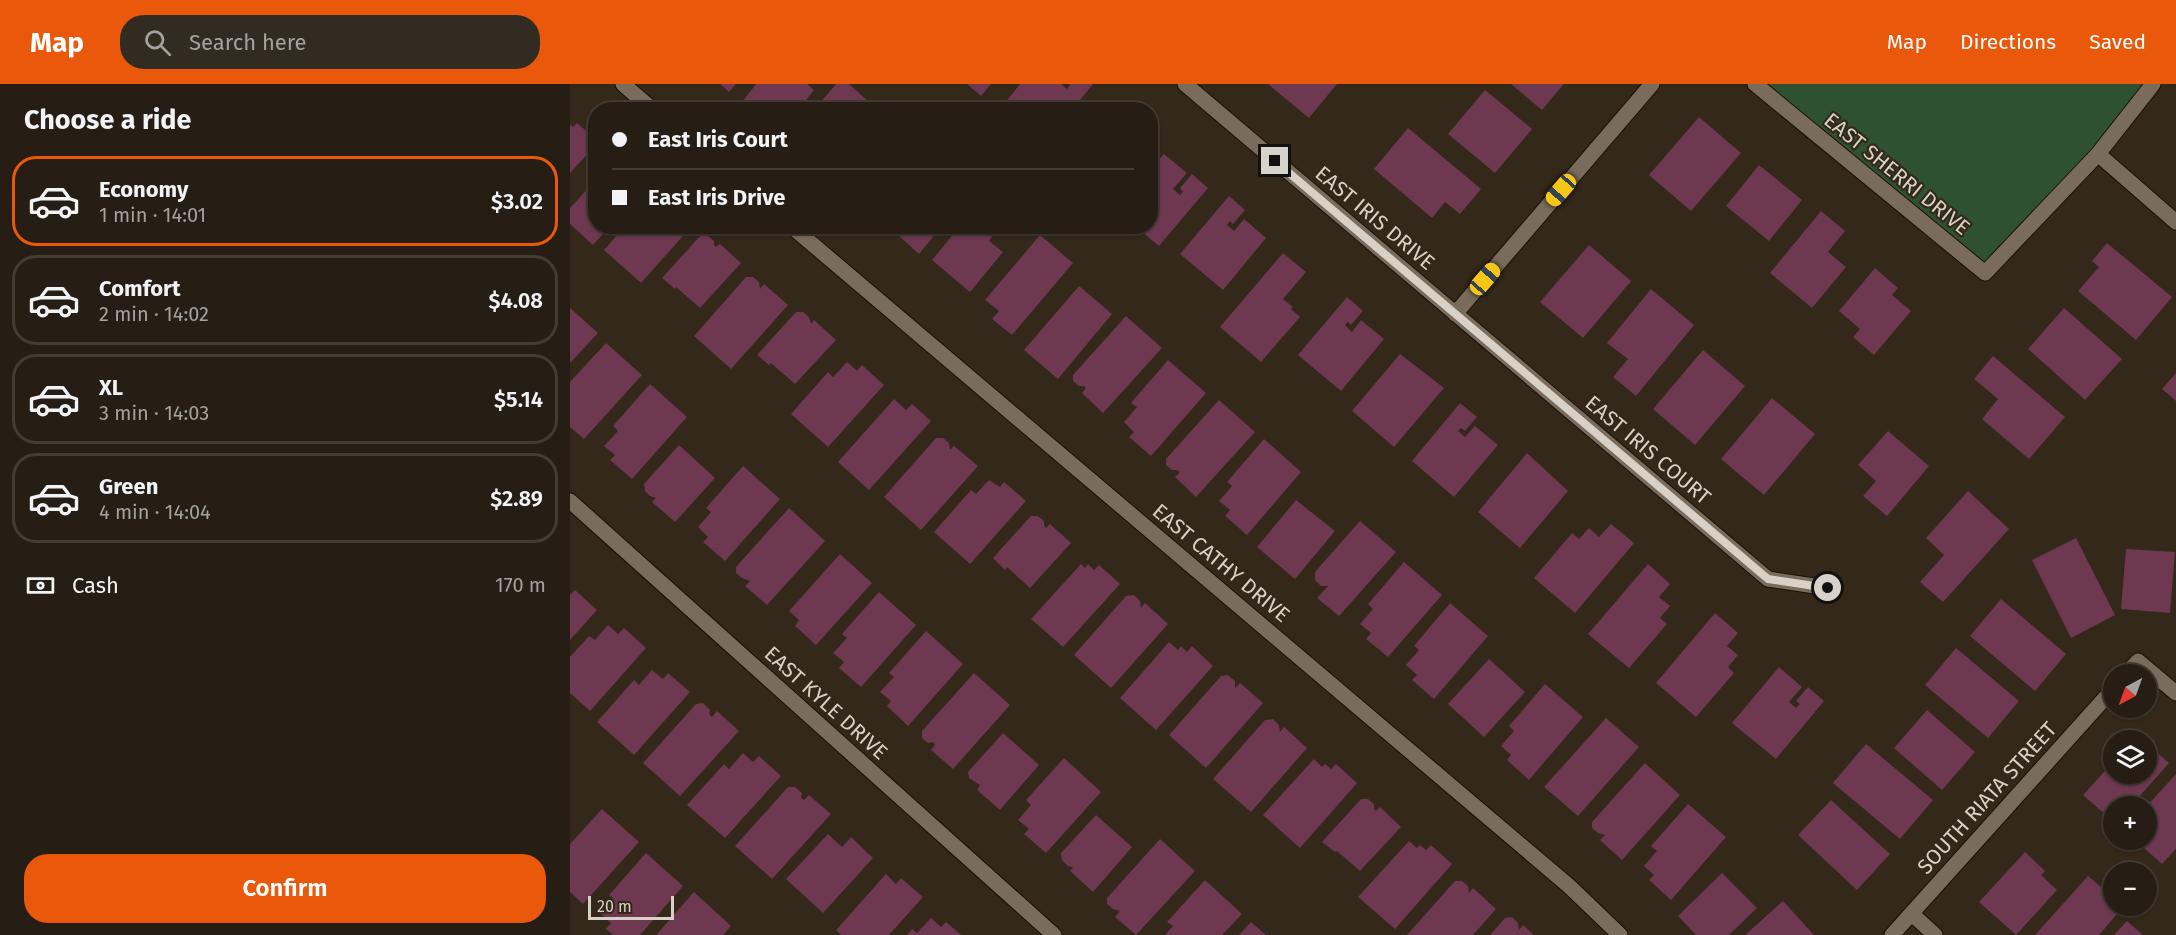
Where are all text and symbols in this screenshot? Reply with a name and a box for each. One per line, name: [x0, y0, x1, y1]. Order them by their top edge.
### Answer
search box: [120, 15, 540, 69]
text: Map: [30, 26, 84, 59]
icon: search: [141, 26, 174, 59]
text: Search here: [189, 29, 307, 56]
text: Map: [1887, 29, 1927, 55]
text: Directions: [1960, 29, 2056, 55]
text: Saved: [2089, 29, 2146, 55]
text: Choose a ride: [24, 104, 191, 136]
street label: EAST SHERRI DRIVE: [1819, 107, 1975, 241]
text: East Iris Court: [648, 126, 788, 153]
route end: [1261, 147, 1288, 174]
street label: EAST IRIS DRIVE: [1310, 160, 1440, 276]
car: [1542, 171, 1580, 209]
icon: car: [27, 174, 81, 228]
text: Economy: [99, 176, 188, 203]
text: East Iris Drive: [648, 184, 785, 211]
text: $3.02: [491, 188, 543, 215]
text: 1 min · 14:01: [99, 203, 206, 227]
car: [1466, 260, 1504, 298]
icon: car: [27, 273, 81, 327]
text: Comfort: [99, 275, 180, 302]
text: $4.08: [488, 287, 543, 314]
text: 2 min · 14:02: [99, 302, 209, 326]
icon: car: [27, 372, 81, 426]
text: XL: [99, 374, 123, 401]
text: $5.14: [494, 386, 543, 413]
street label: EAST IRIS COURT: [1580, 390, 1716, 510]
text: 3 min · 14:03: [99, 401, 209, 425]
icon: car: [27, 471, 81, 525]
text: Green: [99, 473, 158, 500]
text: $2.89: [490, 485, 543, 512]
street label: EAST CATHY DRIVE: [1147, 498, 1295, 628]
text: 4 min · 14:04: [99, 500, 211, 524]
icon: cash: [24, 569, 57, 602]
text: Cash: [72, 572, 119, 599]
text: 170 m: [495, 573, 546, 597]
route start: [1814, 574, 1841, 601]
street label: EAST KYLE DRIVE: [759, 641, 893, 765]
north arrow: [2103, 664, 2157, 718]
map controls: [2103, 664, 2157, 916]
street label: SOUTH RIATA STREET: [1912, 716, 2062, 879]
button: layers: [2103, 730, 2157, 784]
button: +: [2103, 796, 2157, 850]
button: Confirm: [24, 854, 546, 923]
button: −: [2103, 862, 2157, 916]
scale bar: [588, 893, 674, 920]
text: 20 m: [597, 897, 632, 916]

